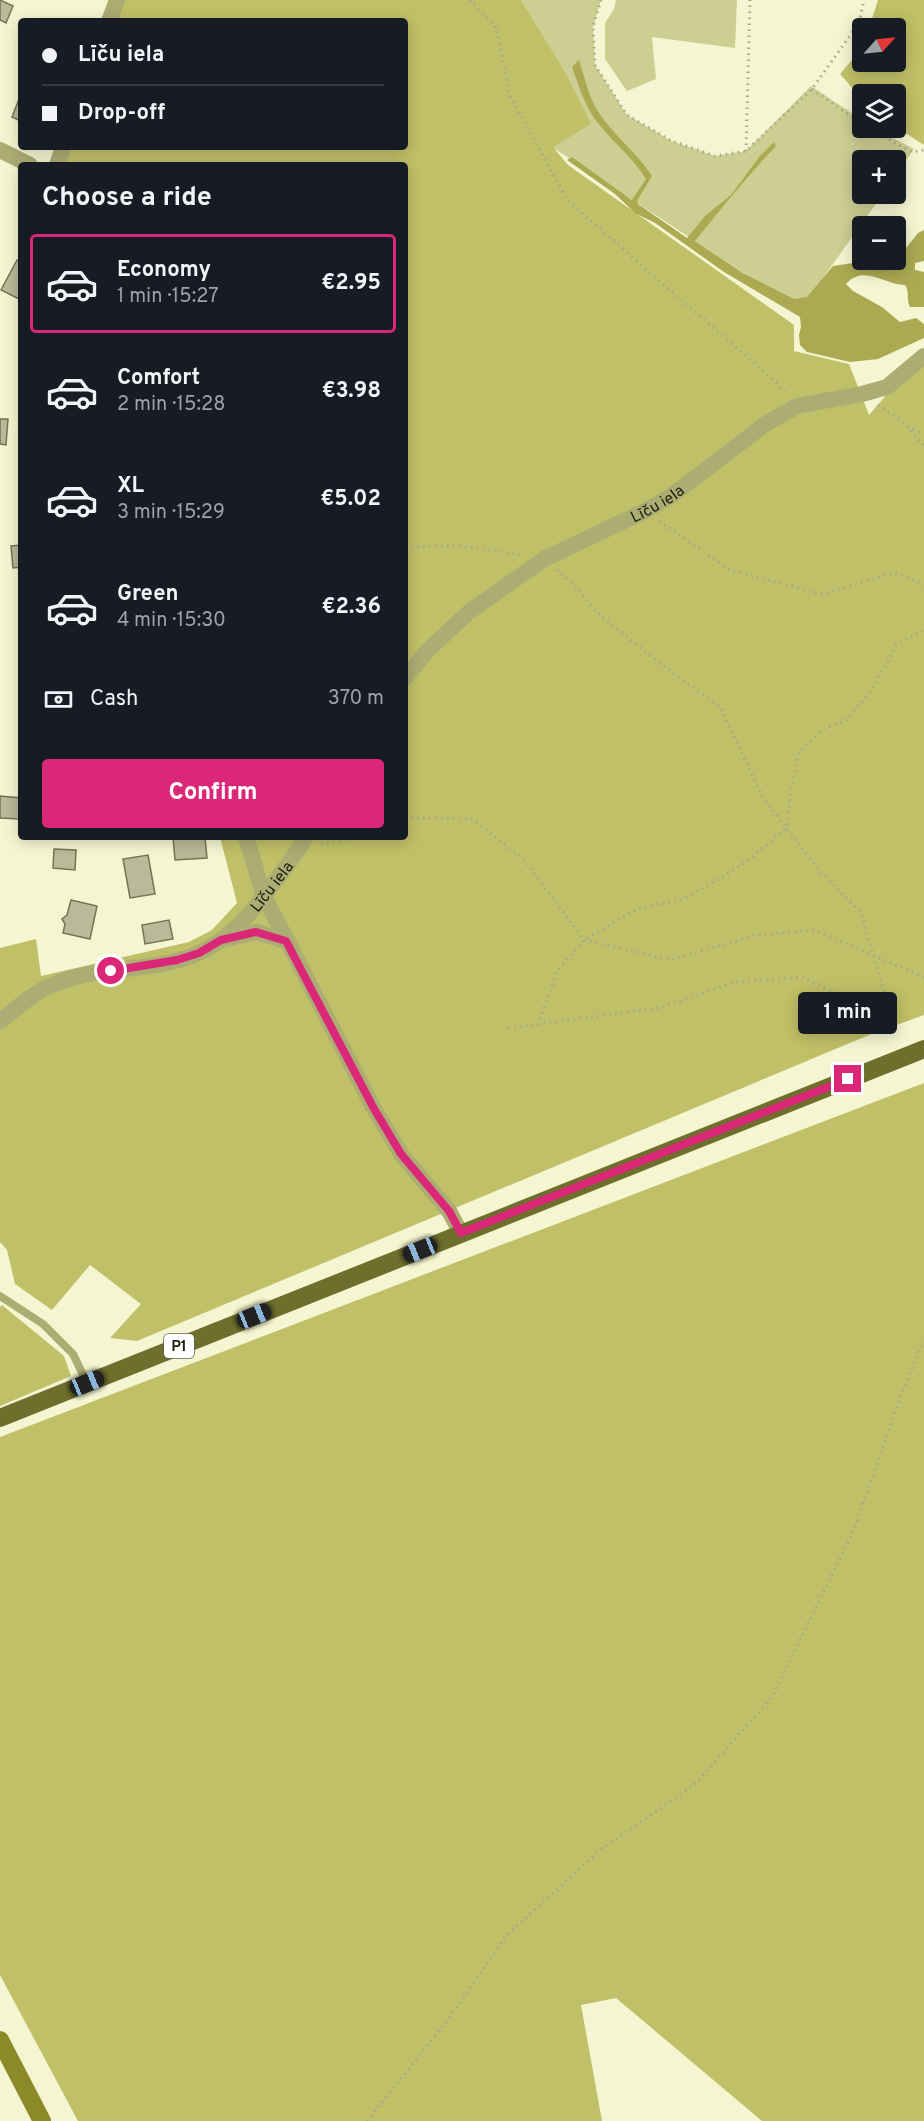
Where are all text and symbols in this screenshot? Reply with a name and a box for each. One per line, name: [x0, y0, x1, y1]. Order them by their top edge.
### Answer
north arrow: [852, 18, 906, 72]
map controls: [852, 18, 906, 270]
text: Līču iela: [78, 42, 164, 69]
button: layers: [852, 84, 906, 138]
text: Drop-off: [78, 100, 165, 127]
button: +: [852, 150, 906, 204]
text: Choose a ride: [42, 181, 212, 215]
button: −: [852, 216, 906, 270]
icon: car: [45, 257, 99, 311]
text: Economy: [117, 257, 211, 284]
text: €2.95: [321, 270, 381, 297]
text: 1 min · 15:27: [117, 284, 219, 310]
icon: car: [45, 365, 99, 419]
text: Comfort: [117, 365, 200, 392]
text: €3.98: [322, 378, 381, 405]
text: 2 min · 15:28: [117, 392, 225, 418]
icon: car: [45, 473, 99, 527]
text: XL: [117, 473, 144, 500]
street label: Līču iela: [628, 481, 689, 528]
text: €5.02: [320, 486, 381, 513]
text: 3 min · 15:29: [117, 500, 225, 526]
icon: car: [45, 581, 99, 635]
text: Green: [117, 581, 179, 608]
text: €2.36: [322, 594, 381, 621]
text: 4 min · 15:30: [117, 608, 226, 634]
icon: cash: [42, 683, 75, 716]
text: Cash: [90, 686, 139, 713]
text: 370 m: [328, 686, 384, 712]
button: Confirm: [42, 759, 384, 828]
street label: Līču iela: [247, 858, 299, 917]
route start: [97, 957, 124, 984]
callout: 1 min: [798, 992, 898, 1034]
text: 1 min: [823, 1000, 872, 1026]
route end: [834, 1065, 861, 1092]
car: [400, 1235, 440, 1265]
car: [234, 1301, 274, 1331]
road number: P1: [164, 1334, 194, 1358]
car: [67, 1368, 107, 1398]

